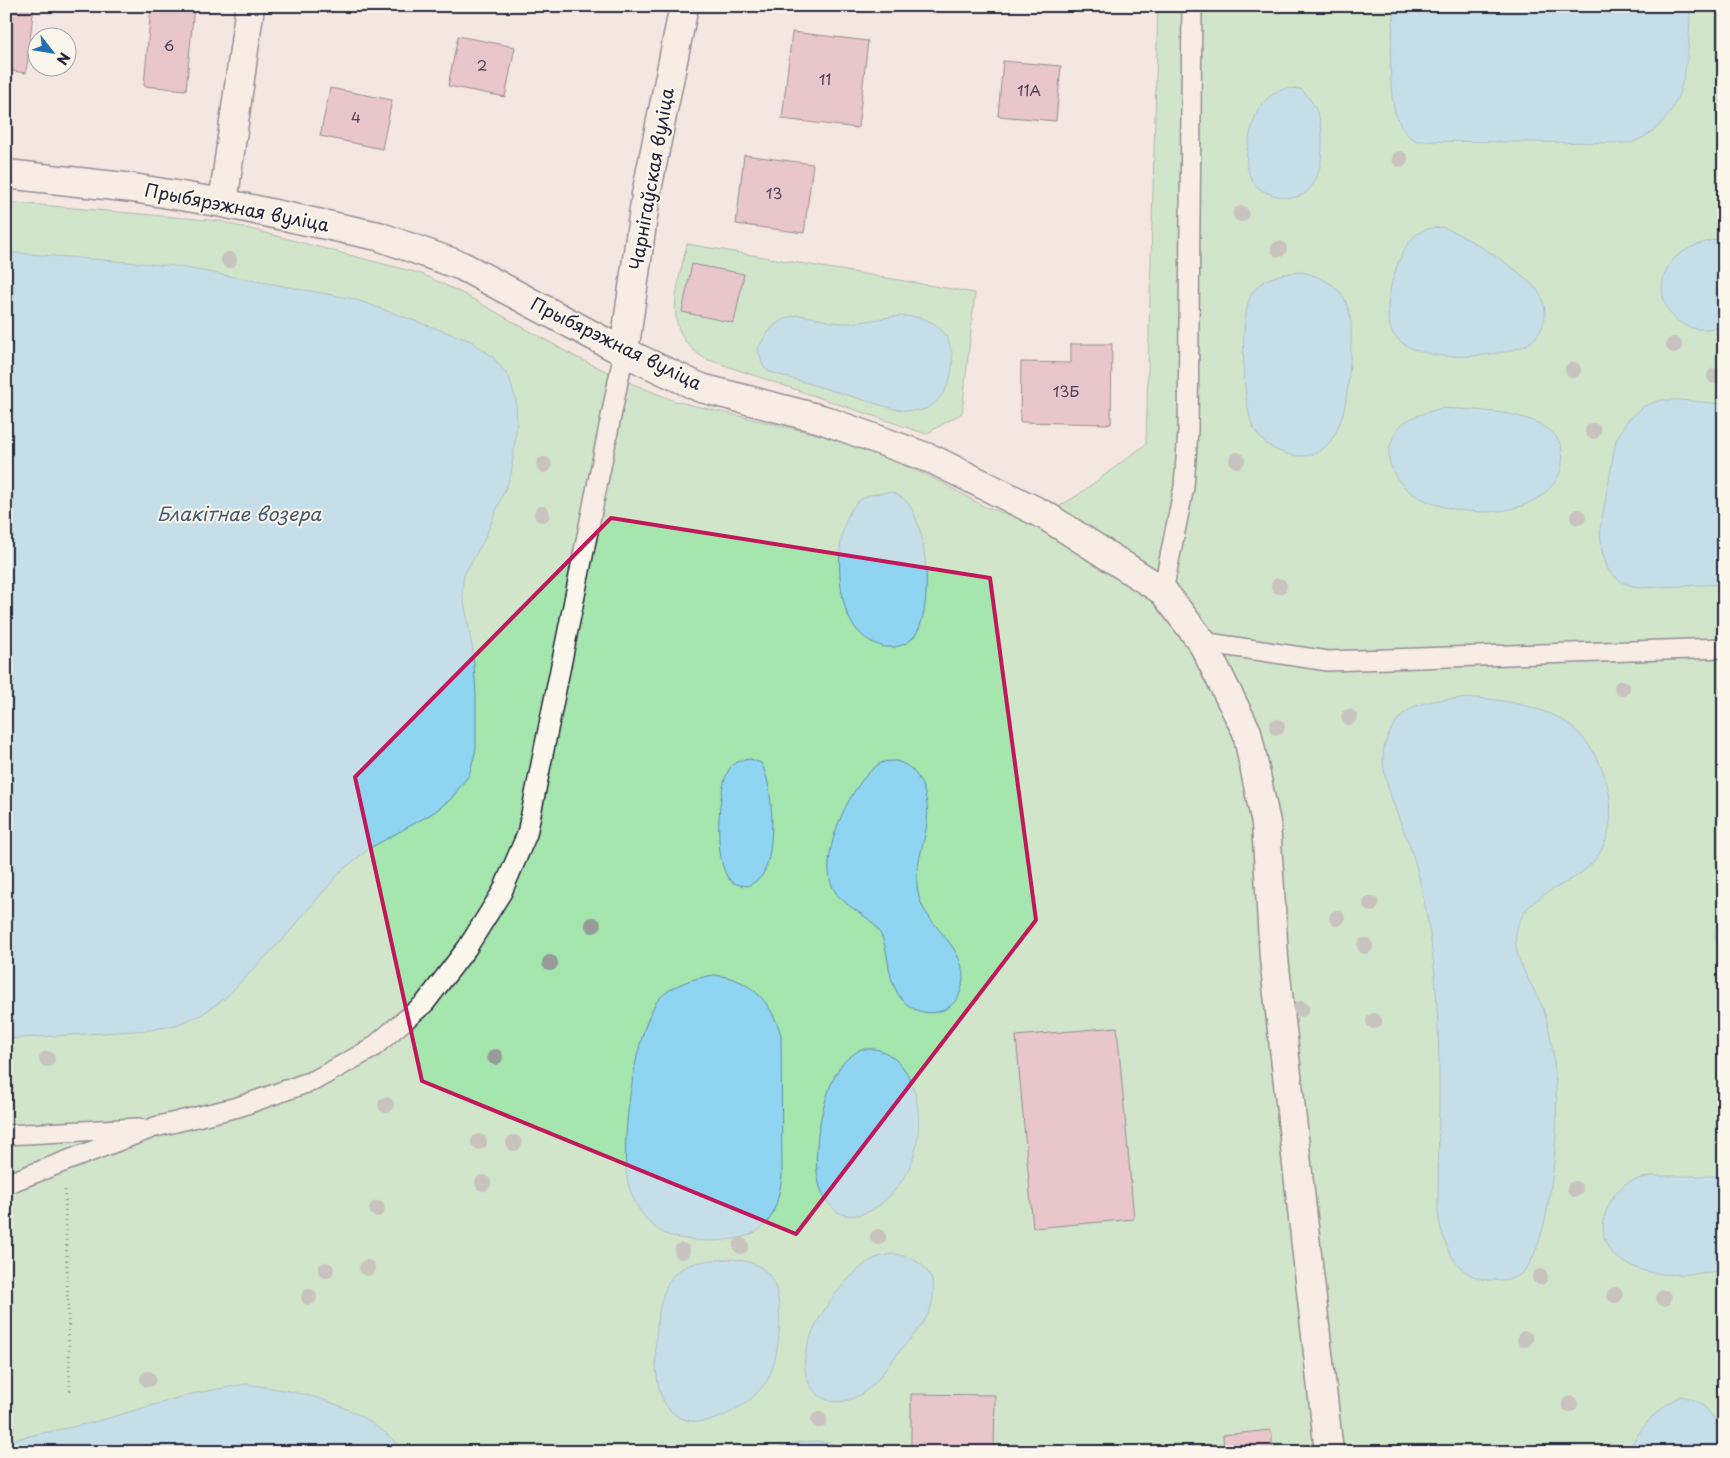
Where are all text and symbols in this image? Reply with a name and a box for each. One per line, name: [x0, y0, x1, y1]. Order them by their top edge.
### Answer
north arrow: [28, 28, 78, 78]
house number: 6: [164, 33, 174, 56]
text: N: [52, 49, 75, 69]
house number: 2: [477, 53, 487, 76]
house number: 11: [819, 67, 831, 90]
house number: 11А: [1017, 78, 1041, 101]
street label: Чарнігаўская вуліца: [621, 85, 680, 272]
house number: 4: [351, 105, 361, 128]
street label: Прыбярэжная вуліца: [143, 175, 332, 238]
house number: 13: [766, 181, 782, 204]
street label: Прыбярэжная вуліца: [526, 289, 707, 396]
house number: 13Б: [1053, 379, 1079, 402]
water label: Блакітнае возера: [157, 499, 322, 527]

